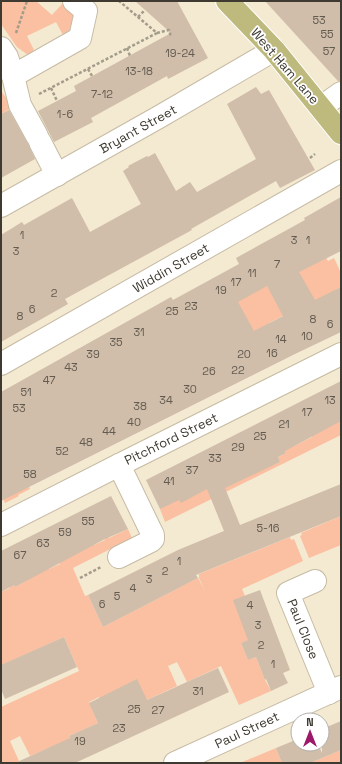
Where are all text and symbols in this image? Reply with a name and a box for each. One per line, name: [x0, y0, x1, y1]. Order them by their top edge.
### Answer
house number: 53: [312, 13, 326, 27]
street label: West Ham Lane: [247, 24, 323, 108]
house number: 55: [320, 27, 334, 41]
house number: 57: [323, 44, 335, 58]
house number: 19-24: [165, 46, 195, 60]
house number: 13-18: [125, 64, 153, 78]
house number: 7-12: [91, 87, 113, 101]
street label: Bryant Street: [96, 101, 180, 157]
house number: 1-6: [57, 107, 73, 121]
house number: 1: [20, 228, 24, 242]
house number: 3: [291, 233, 298, 247]
house number: 1: [306, 233, 310, 247]
street label: Widdin Street: [130, 239, 212, 297]
house number: 3: [13, 244, 20, 258]
house number: 7: [274, 257, 280, 271]
house number: 11: [247, 266, 257, 280]
house number: 17: [231, 275, 241, 289]
house number: 19: [215, 283, 227, 297]
house number: 2: [51, 286, 58, 300]
house number: 23: [184, 299, 198, 313]
house number: 6: [29, 302, 36, 316]
house number: 25: [165, 304, 179, 318]
house number: 8: [17, 309, 24, 323]
house number: 8: [310, 312, 317, 326]
house number: 6: [327, 317, 334, 331]
house number: 31: [133, 325, 145, 339]
house number: 10: [301, 329, 313, 343]
house number: 14: [275, 332, 287, 346]
house number: 35: [109, 335, 123, 349]
house number: 16: [266, 346, 278, 360]
house number: 39: [86, 347, 100, 361]
house number: 20: [237, 347, 251, 361]
house number: 43: [64, 360, 78, 374]
house number: 22: [231, 363, 245, 377]
house number: 26: [202, 364, 216, 378]
house number: 47: [43, 373, 55, 387]
house number: 30: [183, 382, 197, 396]
house number: 51: [20, 385, 32, 399]
house number: 34: [159, 393, 173, 407]
house number: 13: [324, 393, 336, 407]
house number: 38: [133, 399, 147, 413]
house number: 53: [12, 401, 26, 415]
house number: 17: [302, 405, 312, 419]
street label: Pitchford Street: [121, 409, 221, 469]
house number: 40: [127, 415, 141, 429]
house number: 21: [278, 417, 290, 431]
house number: 44: [102, 424, 116, 438]
house number: 25: [253, 429, 267, 443]
house number: 48: [79, 435, 93, 449]
house number: 29: [231, 440, 245, 454]
house number: 52: [55, 444, 69, 458]
house number: 33: [208, 451, 222, 465]
house number: 37: [186, 463, 198, 477]
house number: 58: [23, 467, 37, 481]
house number: 41: [163, 474, 175, 488]
house number: 55: [81, 514, 95, 528]
house number: 5-16: [257, 521, 280, 535]
house number: 59: [58, 525, 72, 539]
house number: 63: [36, 536, 50, 550]
house number: 67: [14, 548, 26, 562]
house number: 1: [177, 554, 181, 568]
house number: 2: [162, 564, 169, 578]
house number: 3: [146, 572, 153, 586]
house number: 4: [130, 581, 137, 595]
house number: 5: [114, 589, 121, 603]
street label: Paul Close: [283, 596, 323, 662]
house number: 6: [99, 597, 106, 611]
house number: 4: [247, 598, 254, 612]
house number: 3: [255, 618, 262, 632]
house number: 2: [258, 638, 265, 652]
house number: 1: [271, 657, 275, 671]
house number: 31: [192, 684, 204, 698]
house number: 25: [127, 702, 141, 716]
house number: 27: [152, 703, 164, 717]
street label: Paul Street: [212, 708, 282, 752]
north arrow: [290, 712, 330, 752]
text: N: [306, 715, 314, 729]
house number: 23: [112, 721, 126, 735]
house number: 19: [74, 734, 86, 748]

